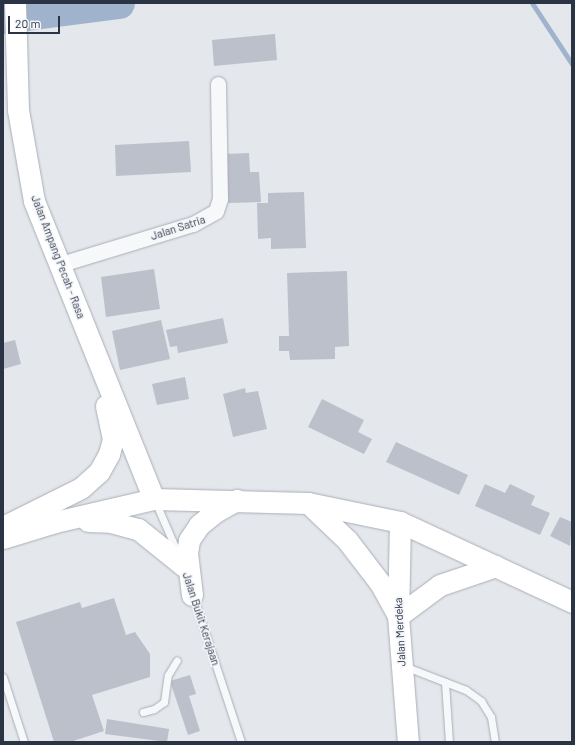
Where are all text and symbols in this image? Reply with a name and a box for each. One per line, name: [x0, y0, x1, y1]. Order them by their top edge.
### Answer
scale bar: [10, 8, 62, 34]
text: 20 m: [15, 16, 41, 30]
street label: Jalan Ampang Pecah - Rasa: [28, 193, 88, 321]
street label: Jalan Satria: [149, 213, 207, 243]
street label: Jalan Bukit Kerajaan: [180, 571, 222, 667]
street label: Jalan Merdeka: [392, 597, 408, 667]

